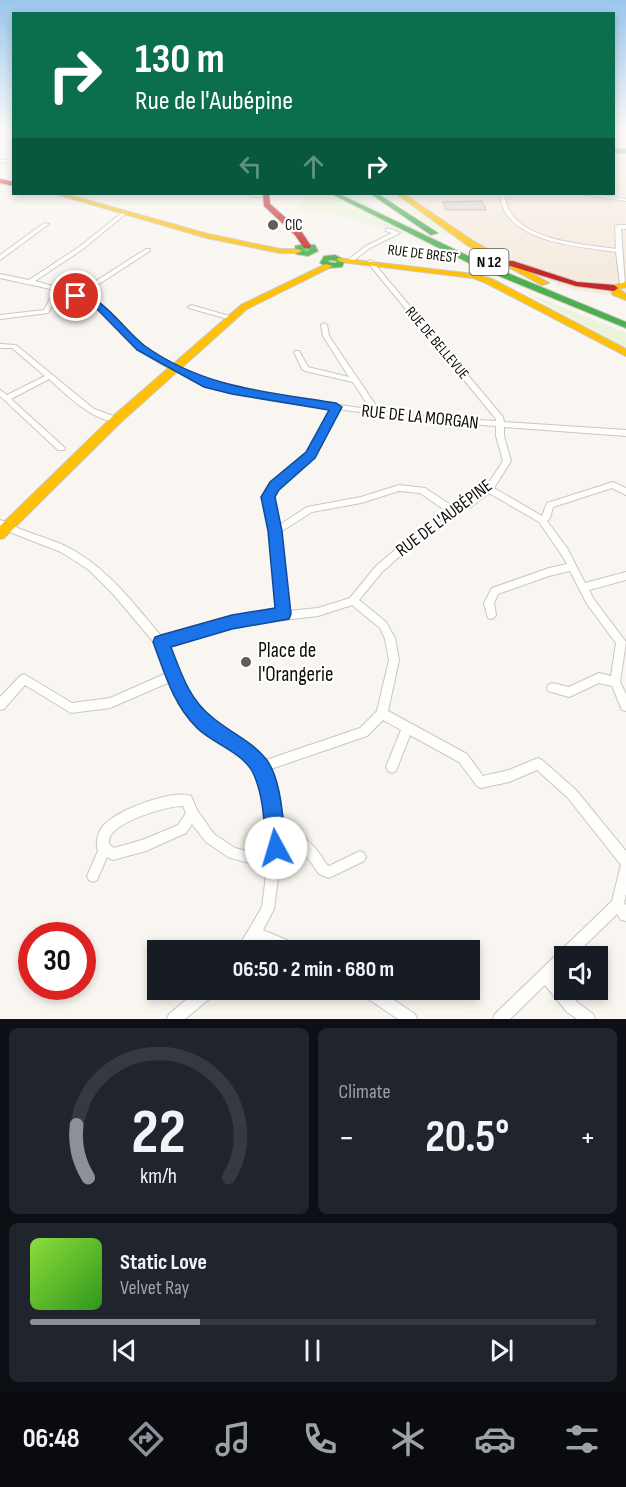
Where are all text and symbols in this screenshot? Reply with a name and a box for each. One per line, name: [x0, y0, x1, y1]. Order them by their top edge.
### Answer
text: 130 m: [135, 34, 225, 85]
icon: right: [36, 36, 114, 114]
text: Rue de l'Aubépine: [135, 85, 293, 117]
icon: left: [234, 150, 267, 183]
icon: ahead: [297, 150, 330, 183]
icon: right: [360, 150, 393, 183]
place label: CIC: [285, 216, 303, 235]
marker: CIC: [266, 218, 280, 232]
street label: RUE DE BREST: [387, 240, 459, 268]
road number: N 12: [470, 249, 508, 275]
pin: [50, 270, 101, 321]
icon: arrive: [59, 279, 92, 312]
street label: RUE DE BELLEVUE: [401, 303, 473, 383]
street label: RUE DE LA MORGAN: [360, 400, 480, 434]
street label: RUE DE L'AUBÉPINE: [392, 475, 496, 561]
place label: Place de l'Orangerie: [258, 638, 333, 687]
marker: Place de l'Orangerie: [239, 655, 253, 669]
position arrow: [244, 816, 308, 880]
speed limit sign: 30: [18, 922, 96, 1000]
map controls: [554, 946, 608, 1000]
button: sound: [554, 946, 608, 1000]
text: 06:50 · 2 min · 680 m: [233, 956, 394, 983]
text: Climate: [339, 1080, 391, 1104]
text: 22: [131, 1096, 186, 1171]
text: 20.5°: [425, 1110, 509, 1165]
text: −: [339, 1118, 355, 1158]
text: +: [580, 1118, 596, 1158]
text: km/h: [140, 1164, 177, 1189]
text: Static Love: [120, 1249, 207, 1276]
text: Velvet Ray: [120, 1276, 189, 1300]
icon: previous: [108, 1334, 141, 1367]
icon: pause: [296, 1334, 329, 1367]
icon: next: [485, 1334, 518, 1367]
icon: directions: [125, 1418, 167, 1460]
icon: music: [212, 1418, 254, 1460]
icon: phone: [299, 1418, 341, 1460]
icon: climate: [387, 1418, 429, 1460]
icon: car: [474, 1418, 516, 1460]
icon: filters: [561, 1418, 603, 1460]
text: 06:48: [23, 1423, 80, 1455]

